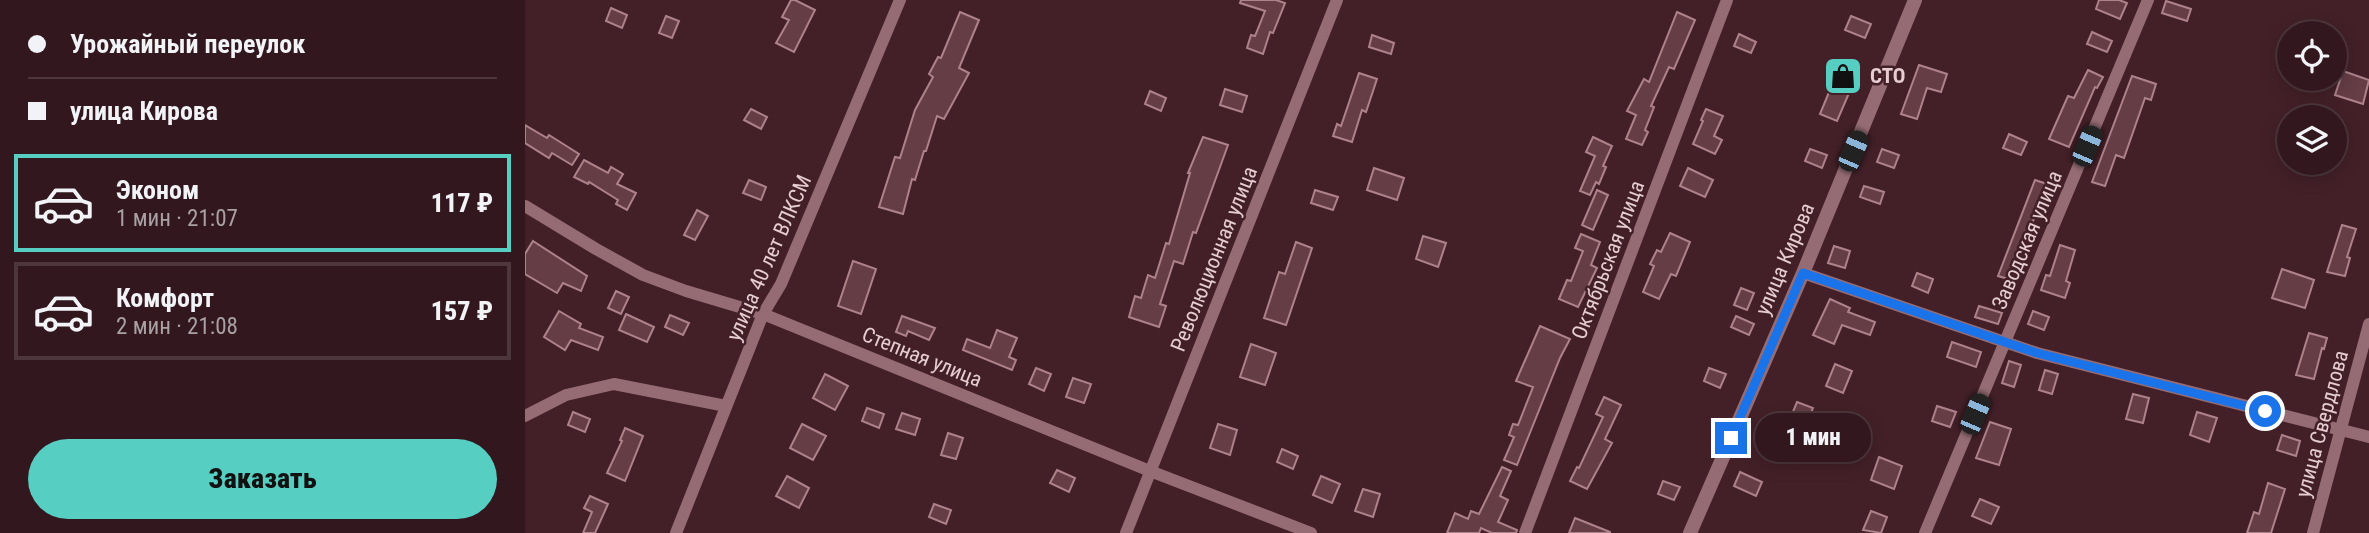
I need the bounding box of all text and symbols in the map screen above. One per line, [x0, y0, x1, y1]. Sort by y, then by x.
map controls [2277, 21, 2347, 175]
button: locate [2277, 21, 2347, 91]
text: Урожайный переулок [70, 29, 305, 59]
shop icon: СТО [1822, 55, 1864, 97]
place label: СТО [1870, 64, 1905, 88]
text: улица Кирова [70, 96, 218, 126]
button: layers [2277, 105, 2347, 175]
car [2070, 123, 2105, 169]
car [1836, 128, 1871, 174]
street label: Революционная улица [1166, 163, 1262, 355]
street label: Заводская улица [1987, 167, 2067, 313]
street label: улица 40 лет ВЛКСМ [722, 171, 816, 345]
icon: car [32, 172, 95, 235]
text: Эконом [116, 175, 199, 205]
street label: Октябрьская улица [1567, 177, 1649, 343]
text: 117 ₽ [431, 188, 493, 218]
street label: улица Кирова [1751, 199, 1819, 319]
text: 1 мин · 21:07 [116, 205, 238, 232]
icon: car [32, 280, 95, 343]
text: Комфорт [116, 283, 214, 313]
text: 157 ₽ [431, 296, 493, 326]
text: 2 мин · 21:08 [116, 313, 238, 340]
street label: Степная улица [859, 322, 985, 392]
street label: улица Свердлова [2291, 348, 2353, 500]
car [1958, 391, 1993, 437]
route start [2249, 395, 2281, 427]
callout: 1 мин [1755, 414, 1871, 462]
route end [1715, 422, 1747, 454]
text: 1 мин [1785, 424, 1841, 451]
button: Заказать [28, 439, 497, 519]

